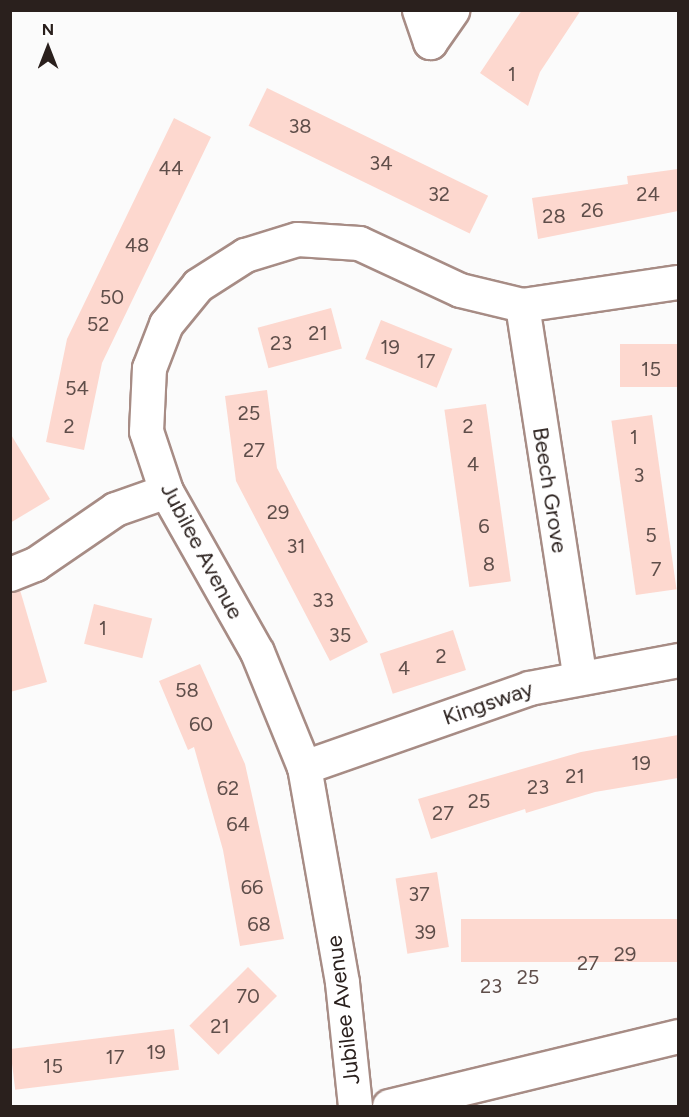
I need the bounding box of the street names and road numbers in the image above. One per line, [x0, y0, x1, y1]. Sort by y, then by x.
street label: Beech Grove [527, 425, 573, 555]
street label: Jubilee Avenue [155, 478, 249, 624]
street label: Kingsway [439, 675, 537, 731]
street label: Jubilee Avenue [321, 934, 365, 1086]

